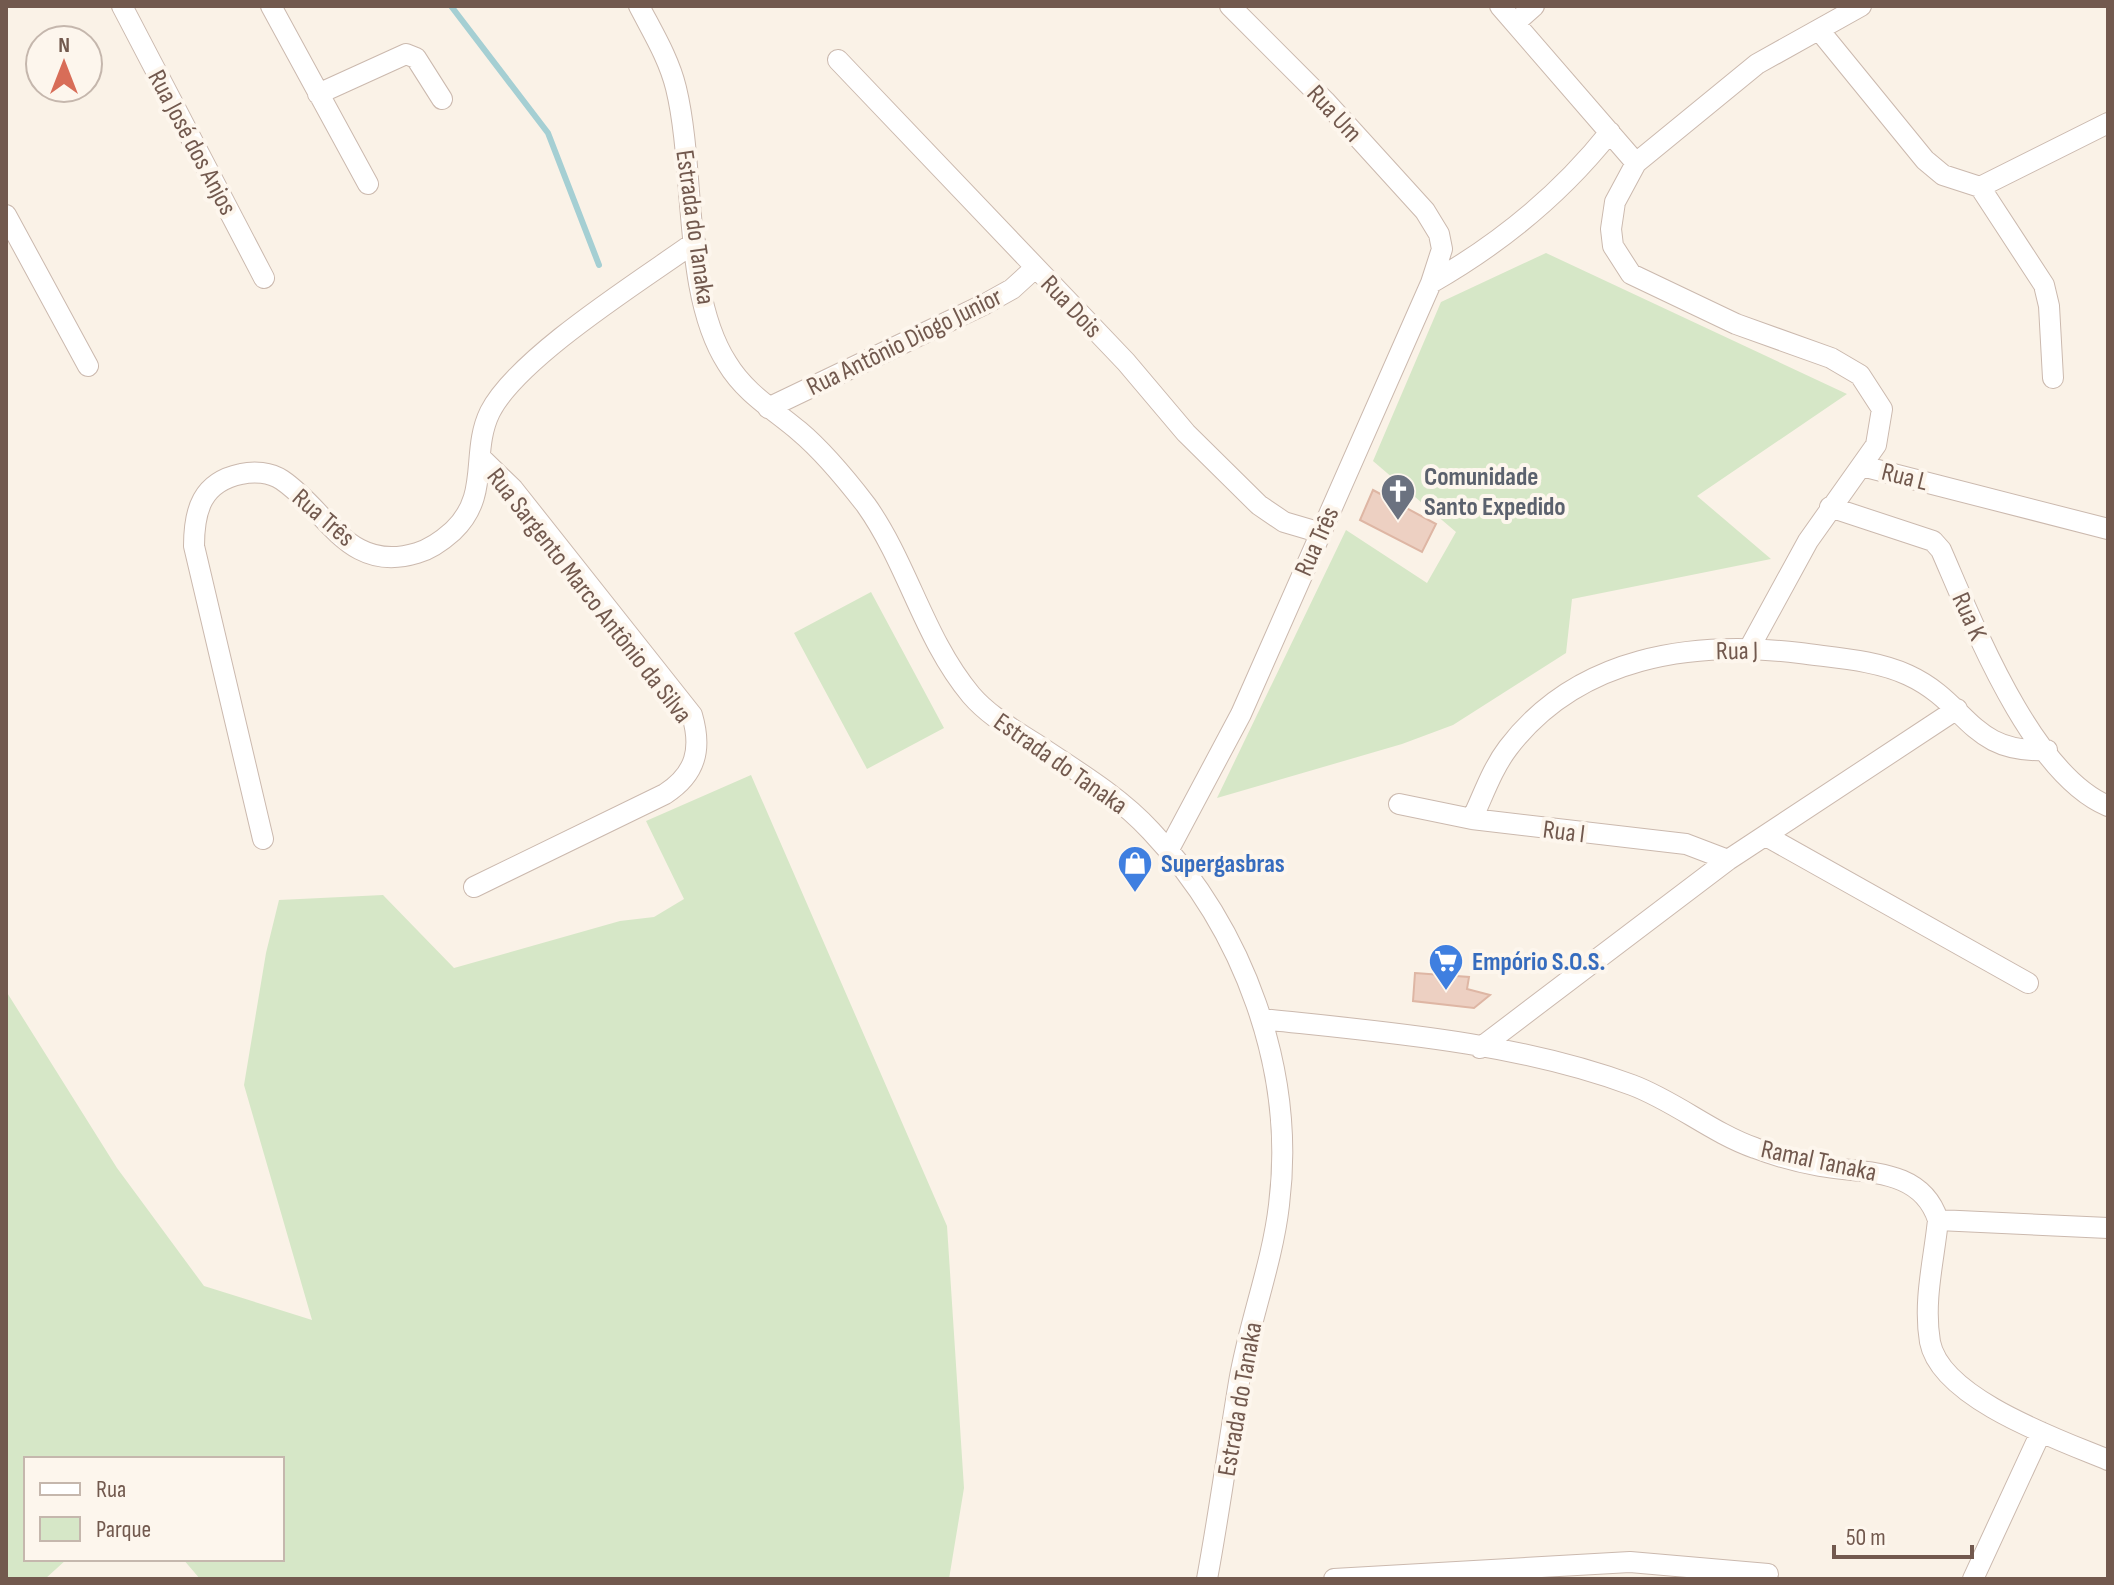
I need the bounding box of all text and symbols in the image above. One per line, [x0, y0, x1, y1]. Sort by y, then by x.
north arrow [24, 24, 104, 104]
text: N [58, 32, 70, 59]
street label: Rua José dos Anjos [141, 65, 243, 220]
street label: Rua Um [1300, 79, 1368, 149]
street label: Estrada do Tanaka [668, 148, 721, 306]
street label: Rua Dois [1034, 269, 1108, 345]
street label: Rua Antônio Diogo Junior [802, 281, 1008, 403]
street label: Rua L [1878, 457, 1931, 498]
street label: Rua Sargento Marco Antônio da Silva [480, 462, 698, 730]
place label: Comunidade Santo Expedido [1424, 462, 1566, 523]
church icon: Comunidade Santo Expedido [1379, 472, 1417, 522]
street label: Rua Três [285, 483, 361, 554]
street label: Rua Três [1288, 502, 1346, 581]
street label: Rua K [1945, 588, 1993, 645]
street label: Rua J [1716, 636, 1758, 667]
street label: Estrada do Tanaka [987, 707, 1133, 822]
street label: Rua I [1541, 815, 1587, 850]
shop icon: Supergasbras [1116, 844, 1154, 894]
place label: Supergasbras [1161, 849, 1285, 880]
supermarket icon: Empório S.O.S. [1427, 942, 1465, 992]
place label: Empório S.O.S. [1472, 947, 1605, 978]
street label: Ramal Tanaka [1758, 1134, 1879, 1189]
street label: Estrada do Tanaka [1212, 1320, 1269, 1479]
legend [24, 1457, 284, 1561]
text: Rua [96, 1475, 126, 1504]
scale bar [1834, 1509, 1972, 1559]
text: Parque [96, 1515, 151, 1544]
text: 50 m [1846, 1523, 1886, 1552]

